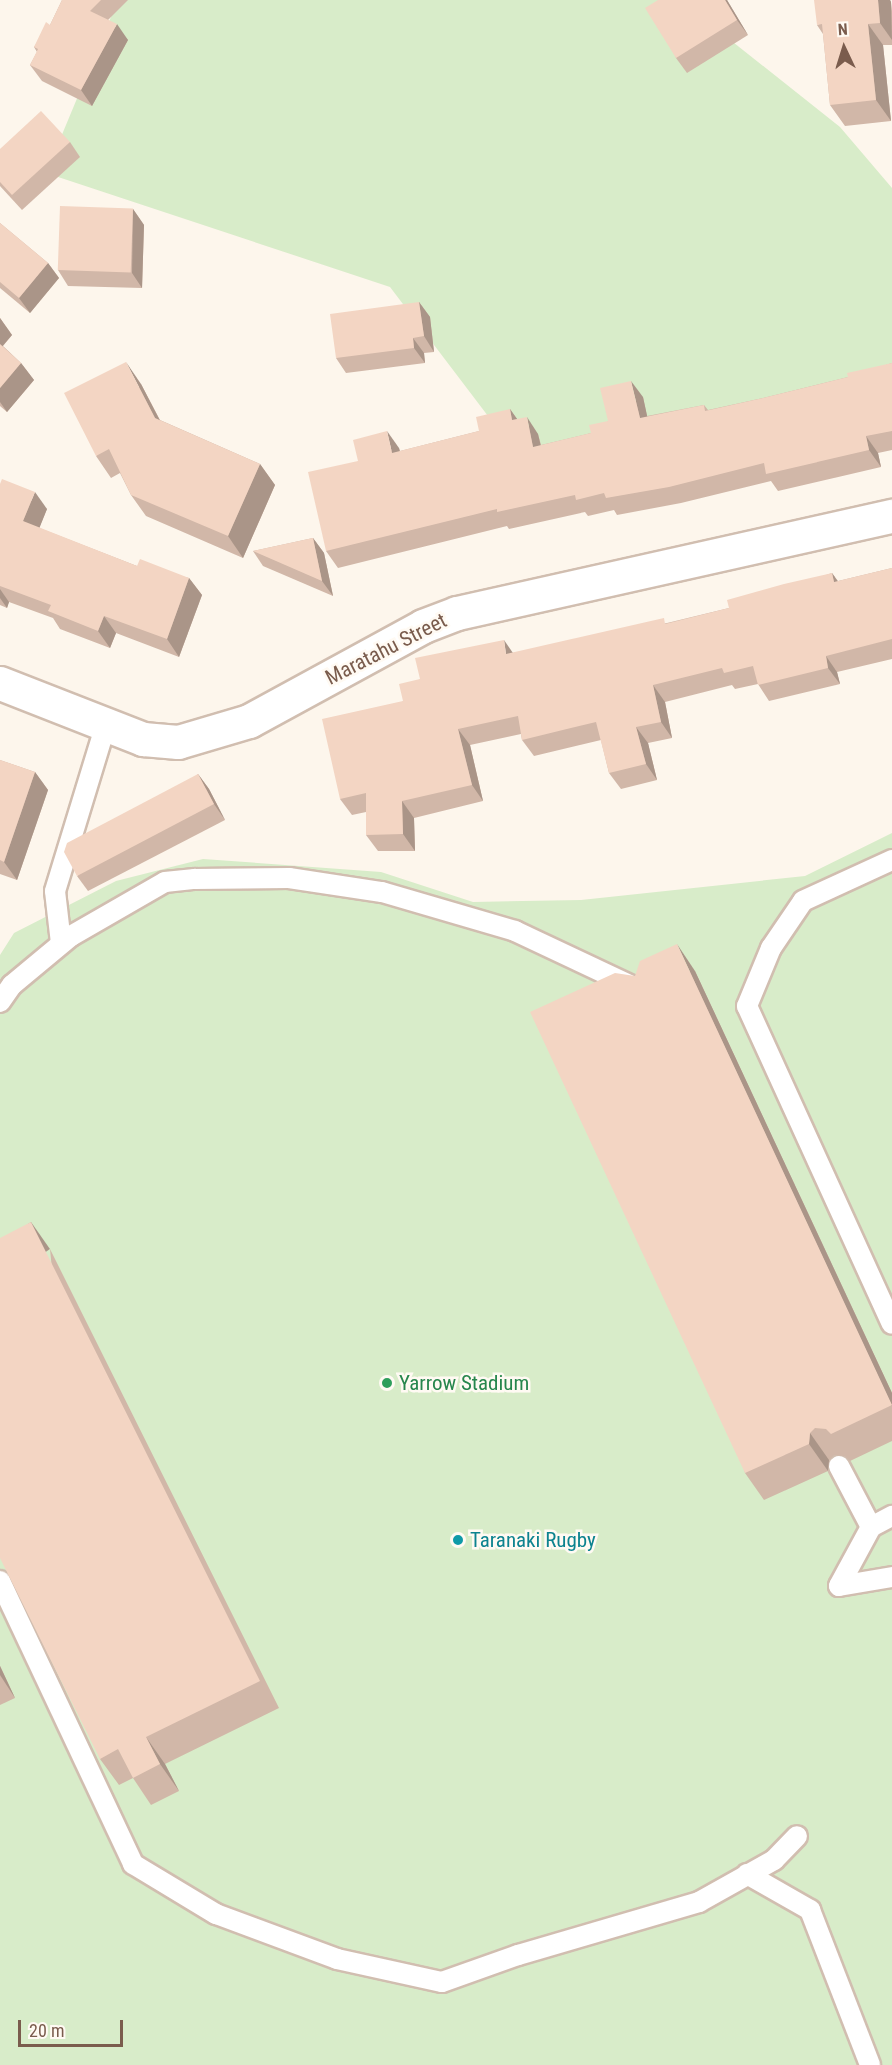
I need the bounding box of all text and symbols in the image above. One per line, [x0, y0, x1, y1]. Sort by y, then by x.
north arrow [814, 18, 874, 78]
text: N [837, 20, 848, 39]
street label: Maratahu Street [321, 608, 451, 690]
place label: Yarrow Stadium [399, 1370, 529, 1396]
marker: Yarrow Stadium [380, 1376, 394, 1390]
place label: Taranaki Rugby [470, 1527, 596, 1553]
marker: Taranaki Rugby [451, 1533, 465, 1547]
scale bar [21, 2008, 126, 2046]
text: 20 m [29, 2020, 64, 2041]

